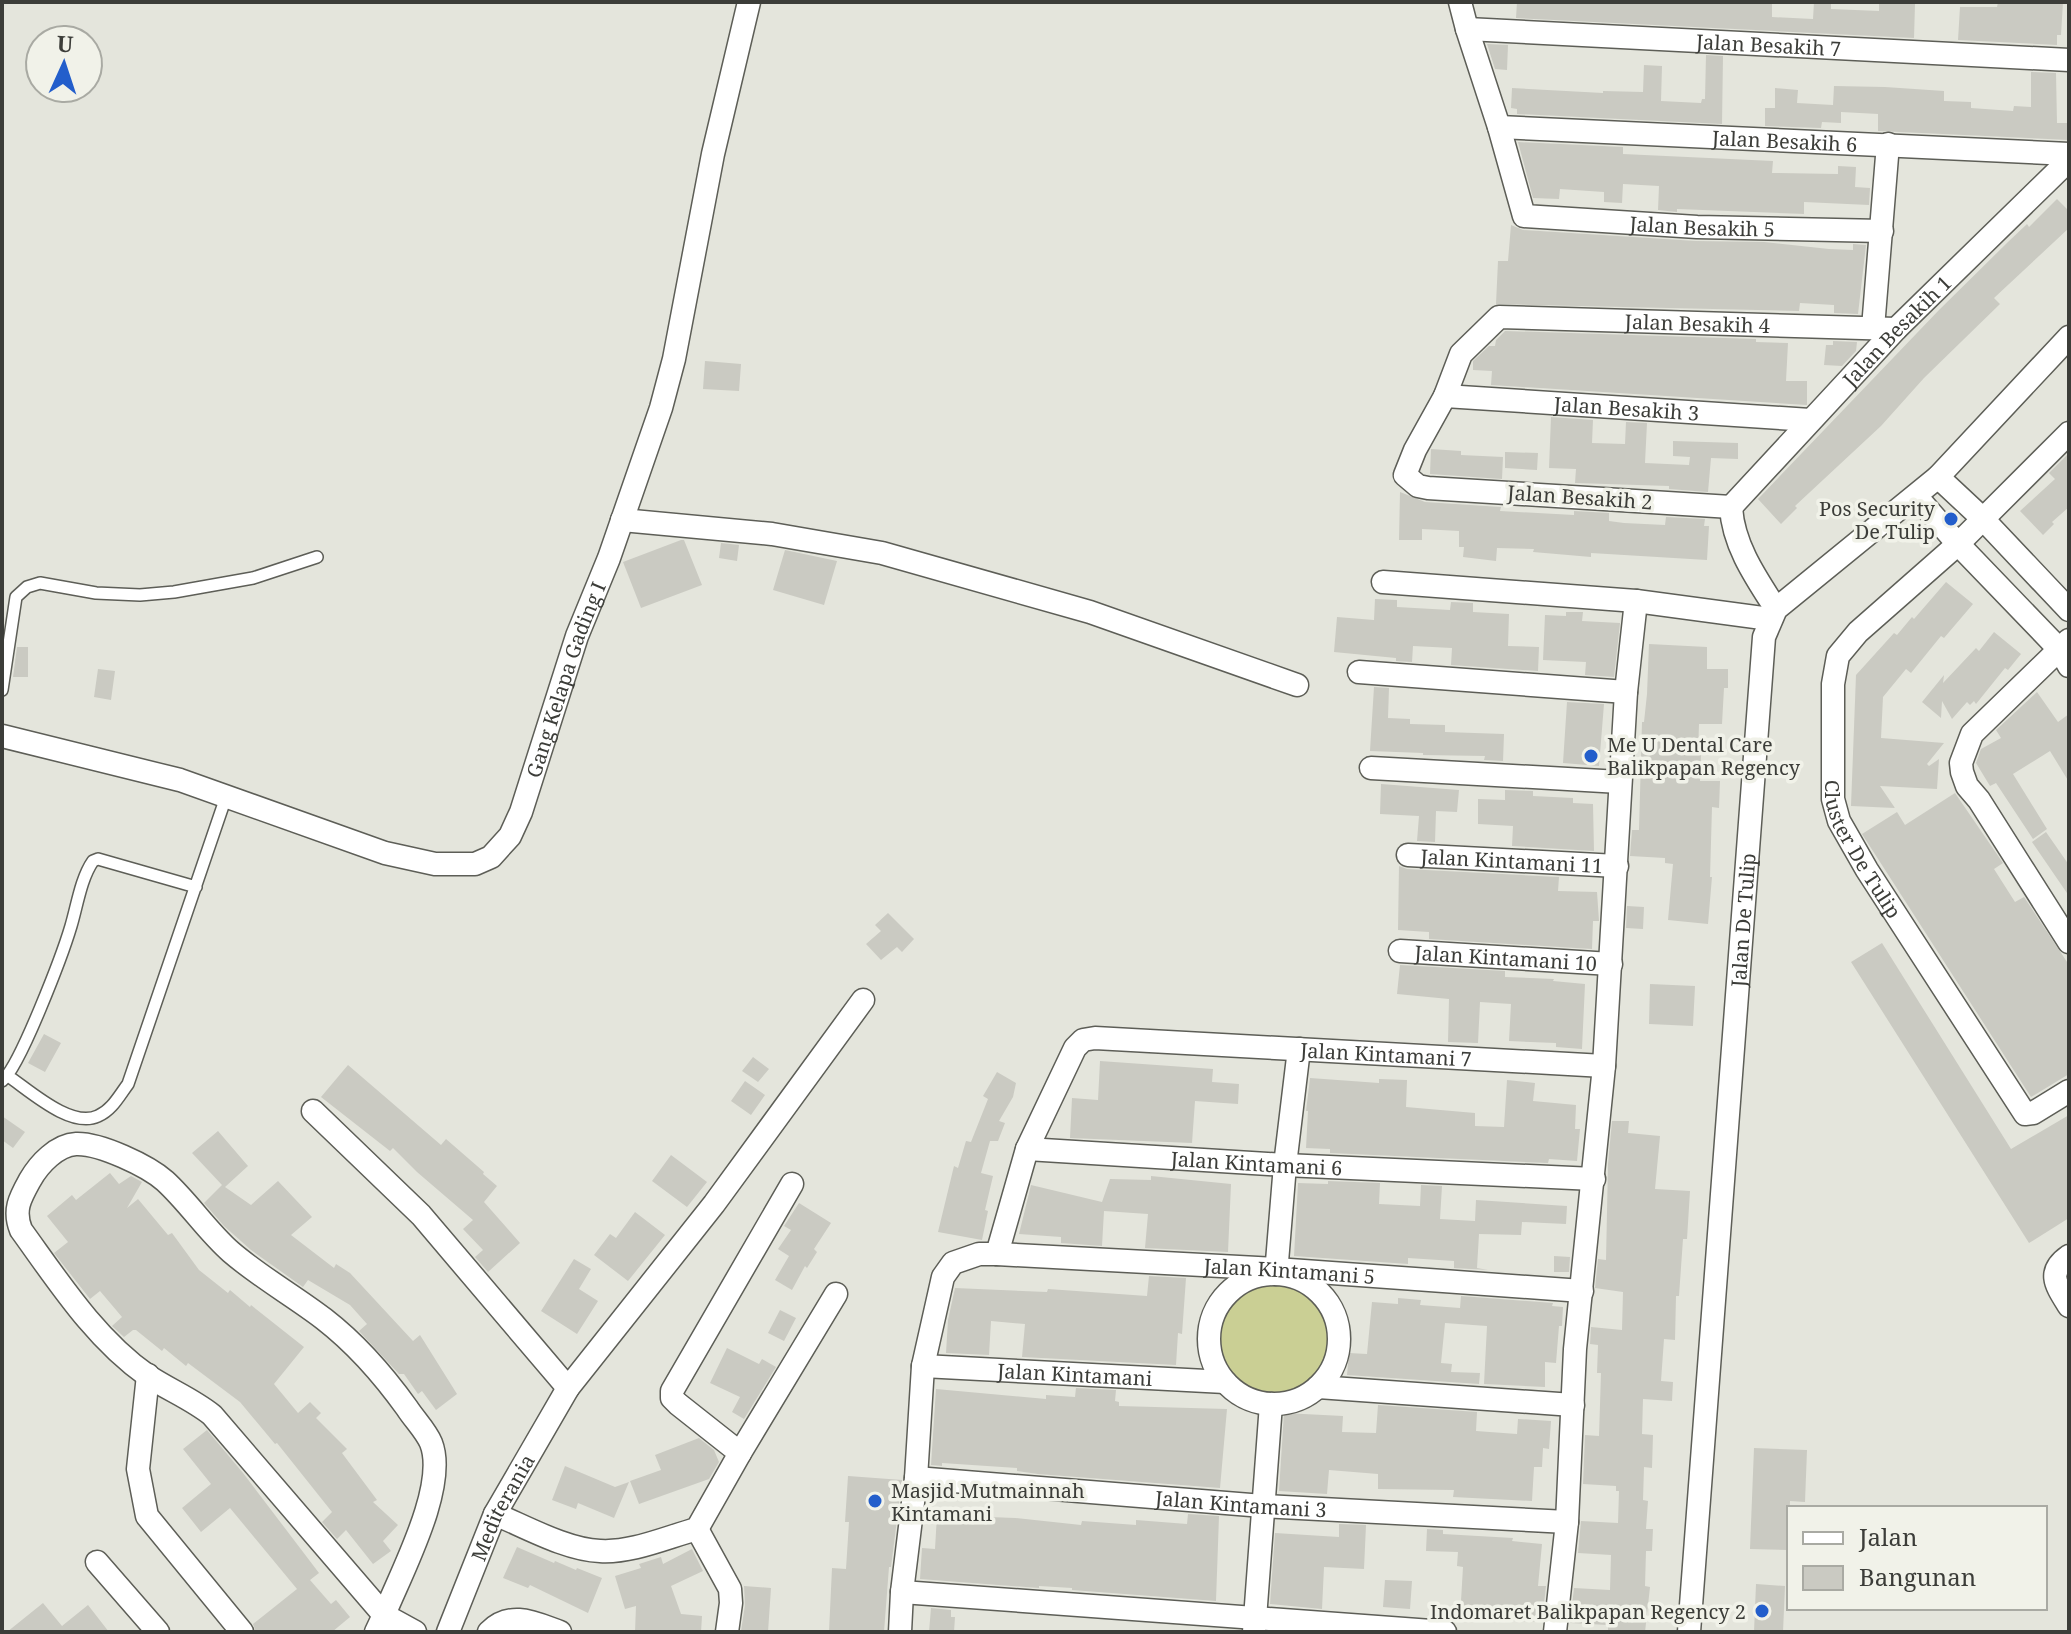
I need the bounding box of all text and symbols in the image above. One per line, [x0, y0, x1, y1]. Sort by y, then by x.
north arrow [24, 24, 104, 104]
street label: Jalan Besakih 7 [1694, 27, 1842, 62]
text: U [56, 28, 75, 58]
street label: Jalan Besakih 6 [1710, 124, 1858, 157]
street label: Jalan Besakih 5 [1628, 209, 1775, 242]
street label: Jalan Besakih 1 [1836, 269, 1957, 393]
street label: Jalan Besakih 4 [1623, 307, 1770, 339]
street label: Jalan Besakih 3 [1552, 390, 1700, 426]
street label: Jalan Besakih 2 [1506, 478, 1653, 516]
place label: Pos Security De Tulip [1819, 495, 1936, 545]
marker: Pos Security De Tulip [1942, 510, 1960, 528]
street label: Gang Kelapa Gading I [519, 578, 611, 781]
place label: Me U Dental Care Balikpapan Regency [1607, 731, 1801, 781]
marker: Me U Dental Care Balikpapan Regency [1582, 747, 1600, 765]
street label: Cluster De Tulip [1820, 780, 1908, 923]
street label: Jalan Kintamani 11 [1419, 842, 1604, 879]
street label: Jalan De Tulip [1724, 852, 1761, 989]
street label: Jalan Kintamani 10 [1413, 938, 1598, 977]
street label: Jalan Kintamani 7 [1299, 1036, 1472, 1072]
street label: Jalan Kintamani 6 [1169, 1144, 1343, 1181]
street label: Jalan Kintamani 5 [1202, 1252, 1376, 1290]
street label: Jalan Kintamani [996, 1356, 1154, 1392]
street label: Mediterania [464, 1449, 540, 1565]
place label: Masjid Mutmainnah Kintamani [891, 1477, 1085, 1527]
street label: Jalan Kintamani 3 [1153, 1484, 1327, 1523]
marker: Masjid Mutmainnah Kintamani [866, 1492, 884, 1510]
legend [1787, 1506, 2047, 1610]
text: Jalan [1858, 1520, 1918, 1553]
text: Bangunan [1859, 1560, 1976, 1593]
place label: Indomaret Balikpapan Regency 2 [1430, 1598, 1746, 1625]
marker: Indomaret Balikpapan Regency 2 [1753, 1602, 1771, 1620]

